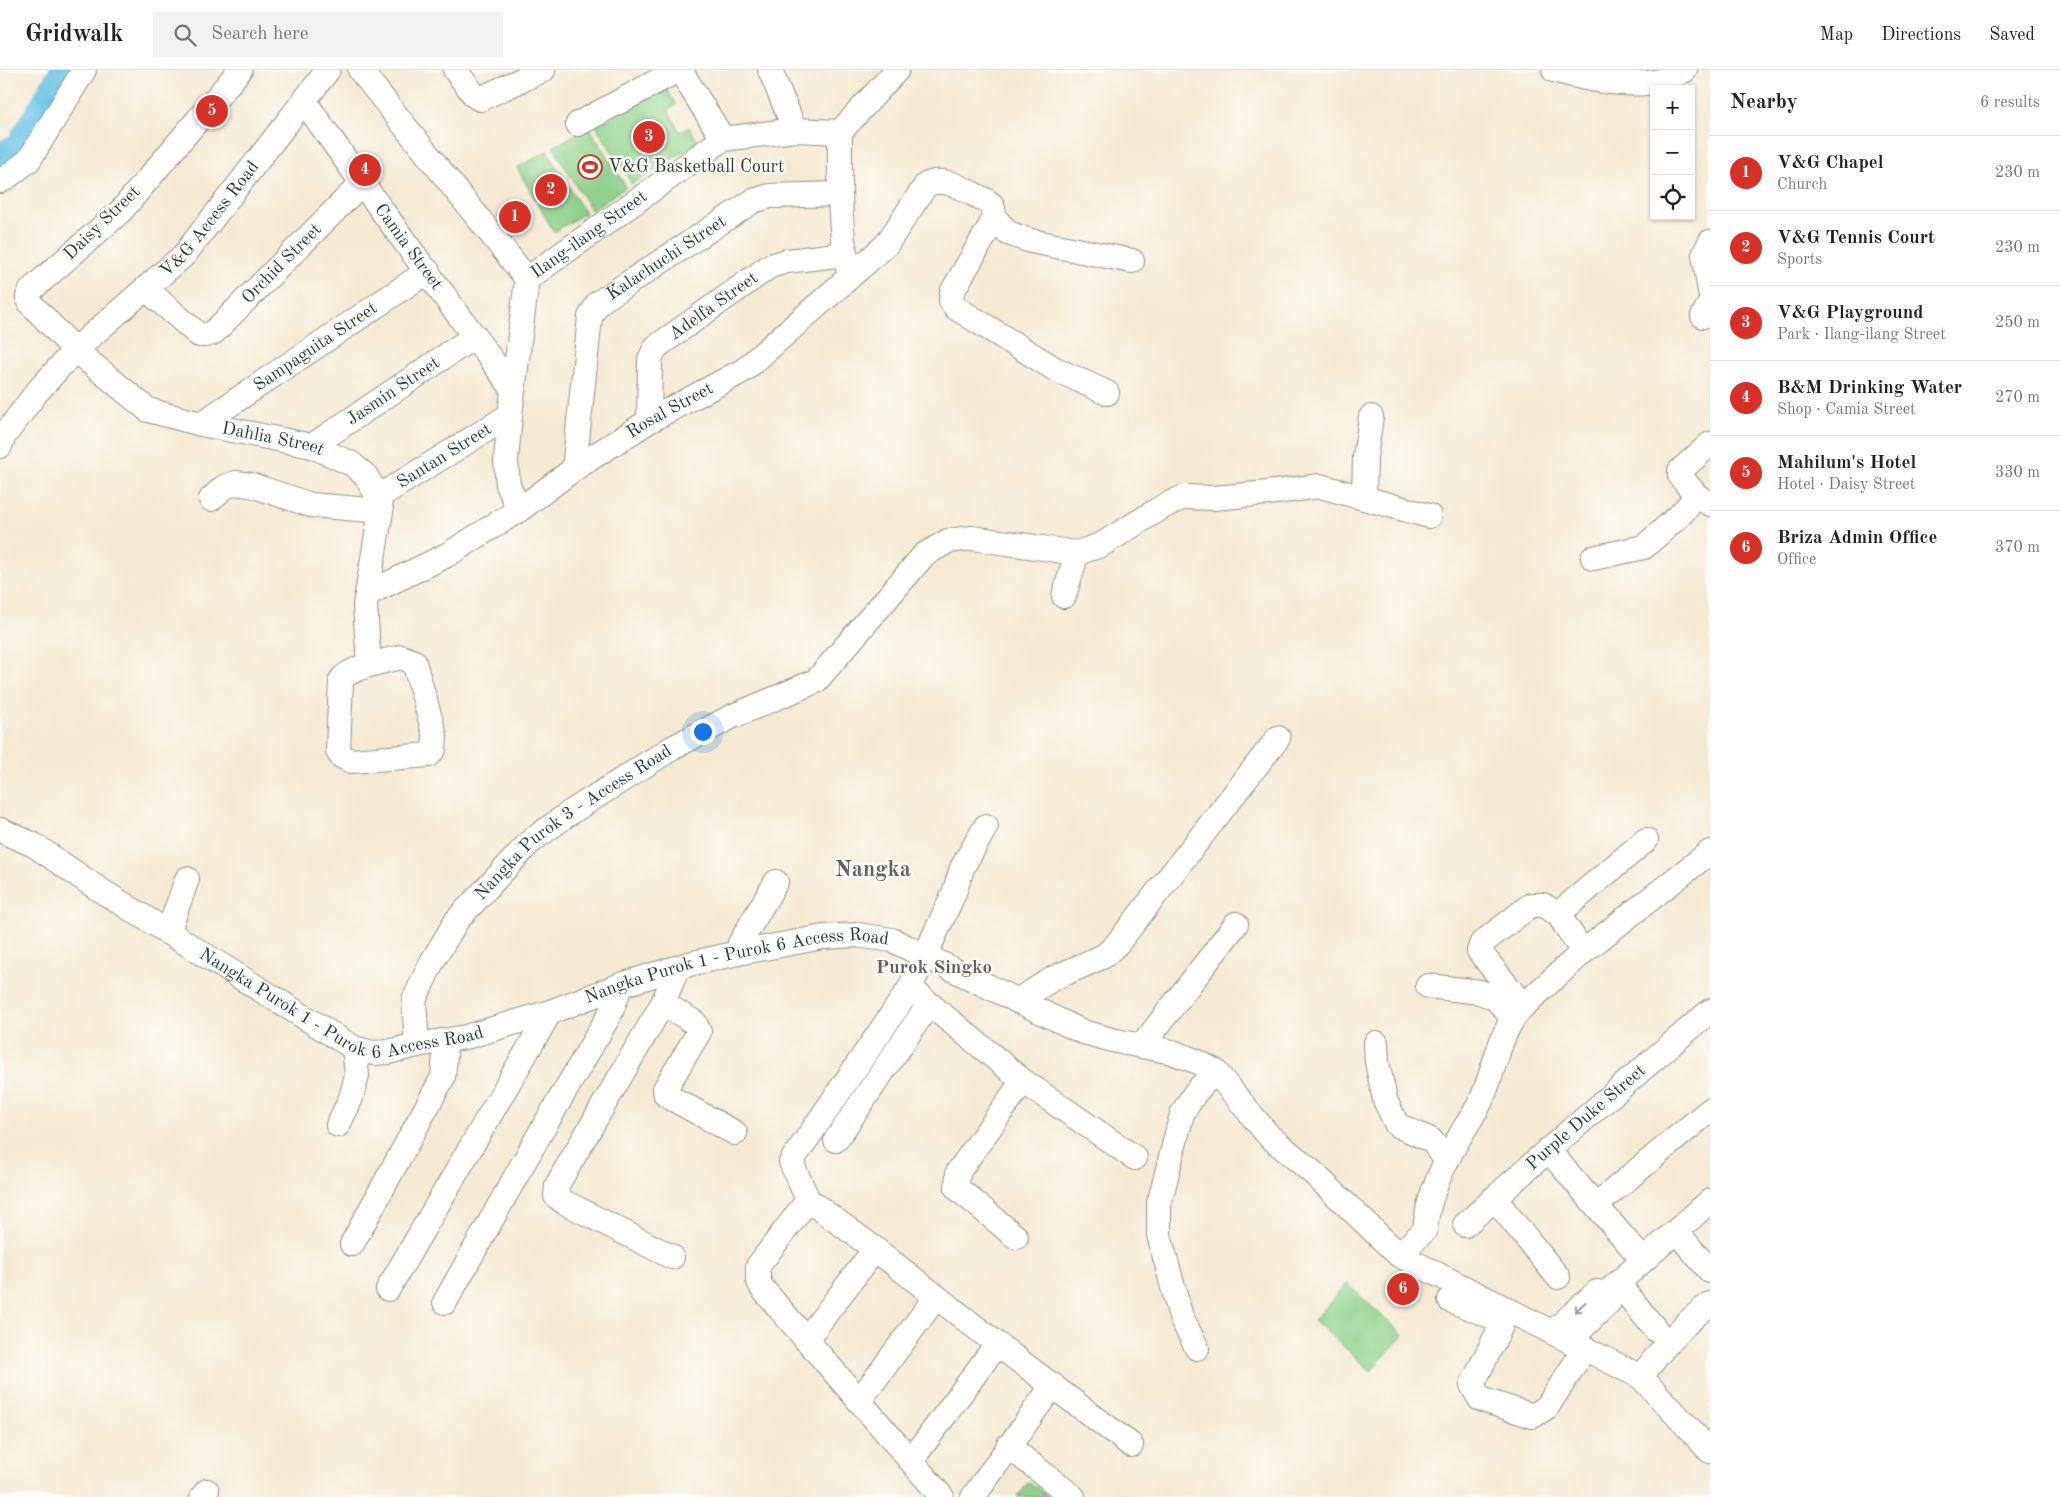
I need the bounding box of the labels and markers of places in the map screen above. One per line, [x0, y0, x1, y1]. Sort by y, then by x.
pin: 5 [196, 92, 228, 130]
pin: 3 [633, 118, 665, 156]
pin: 4 [349, 151, 381, 189]
sports icon: V&G Basketball Court [577, 154, 603, 180]
place label: V&G Basketball Court [608, 158, 784, 176]
pin: 2 [535, 171, 567, 209]
pin: 1 [499, 198, 531, 236]
pin: 6 [1387, 1270, 1419, 1308]

